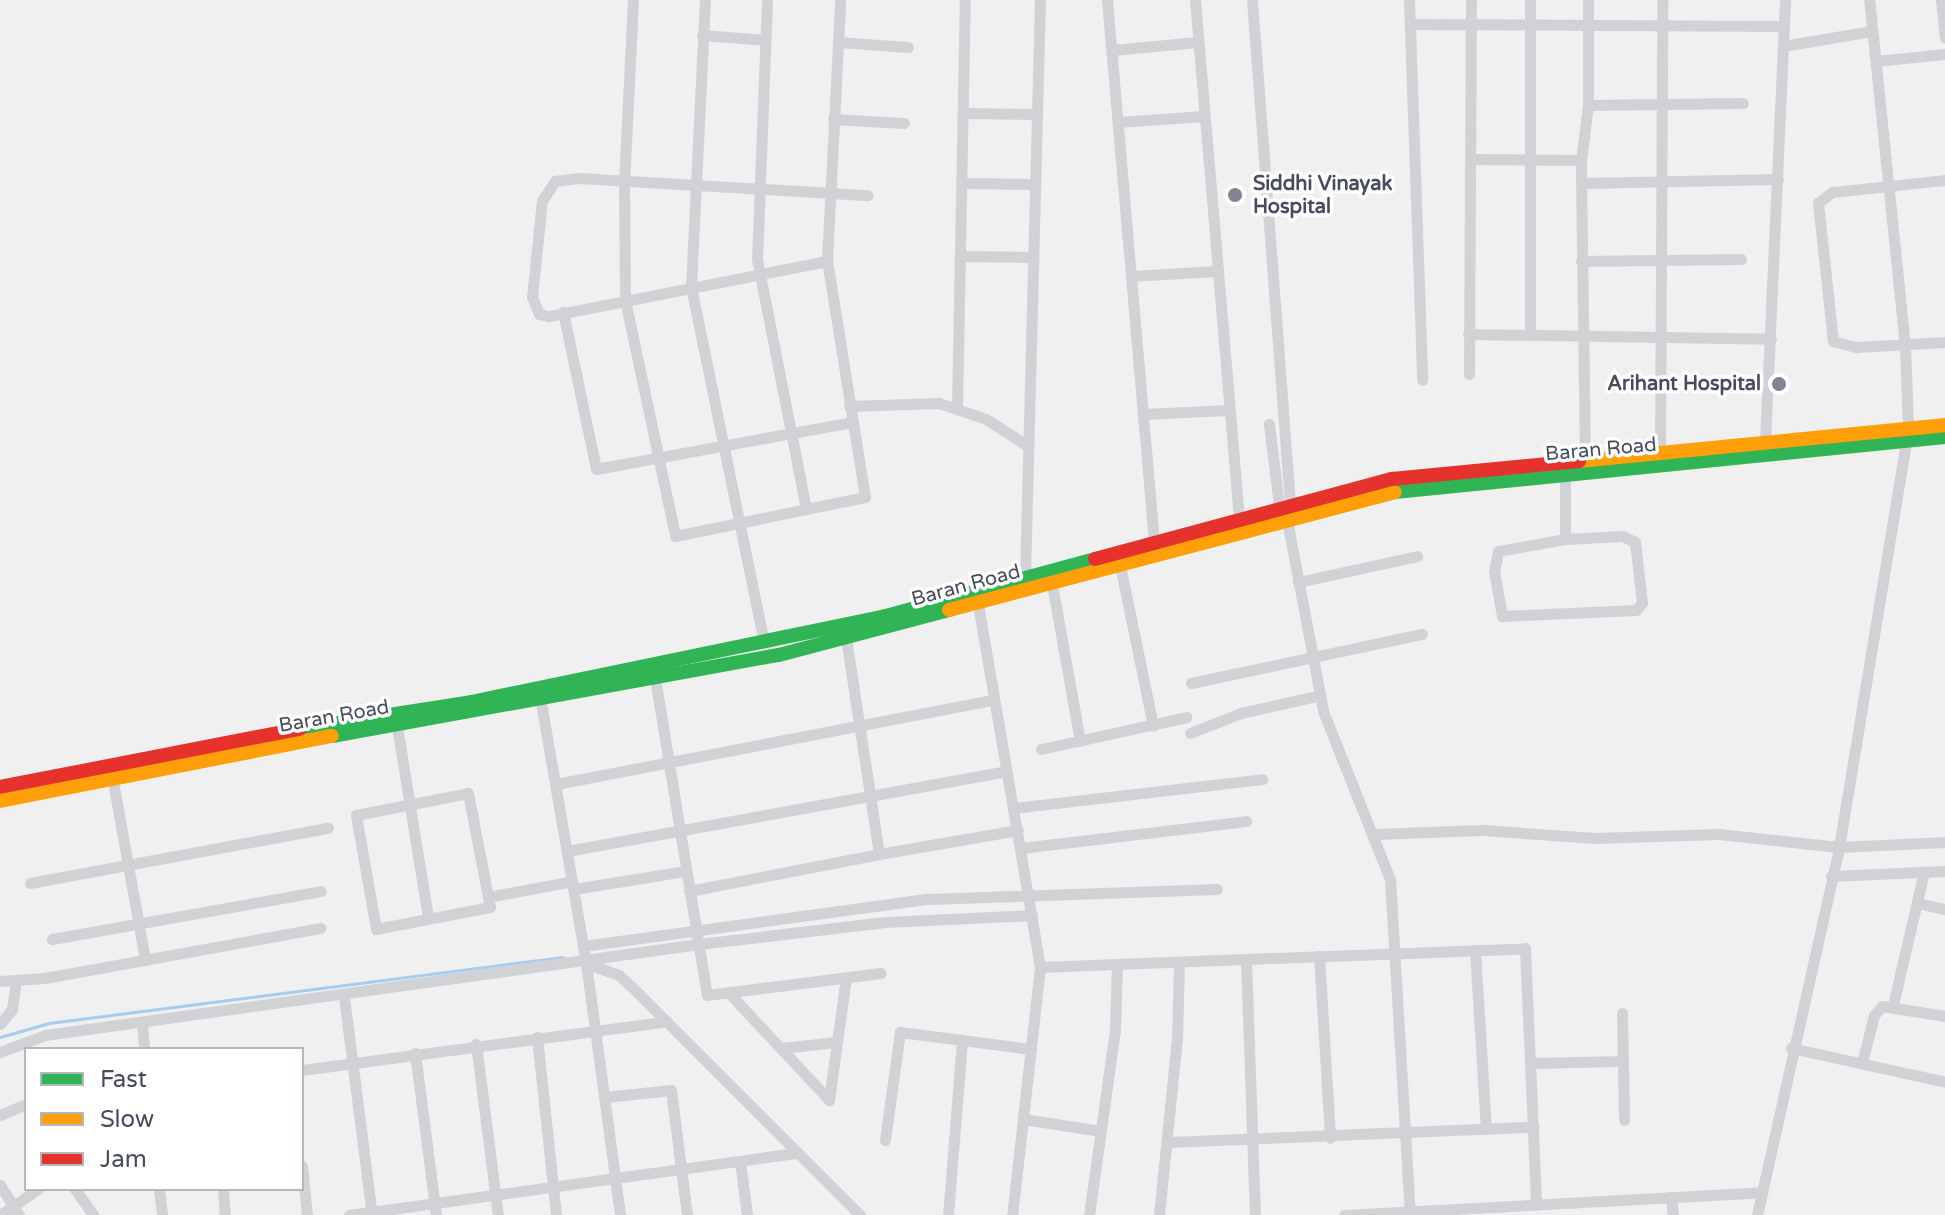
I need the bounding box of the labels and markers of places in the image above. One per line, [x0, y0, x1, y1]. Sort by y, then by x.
place label: Siddhi Vinayak Hospital [1253, 172, 1392, 219]
marker: Siddhi Vinayak Hospital [1224, 184, 1246, 206]
place label: Arihant Hospital [1607, 372, 1761, 396]
marker: Arihant Hospital [1768, 373, 1790, 395]

